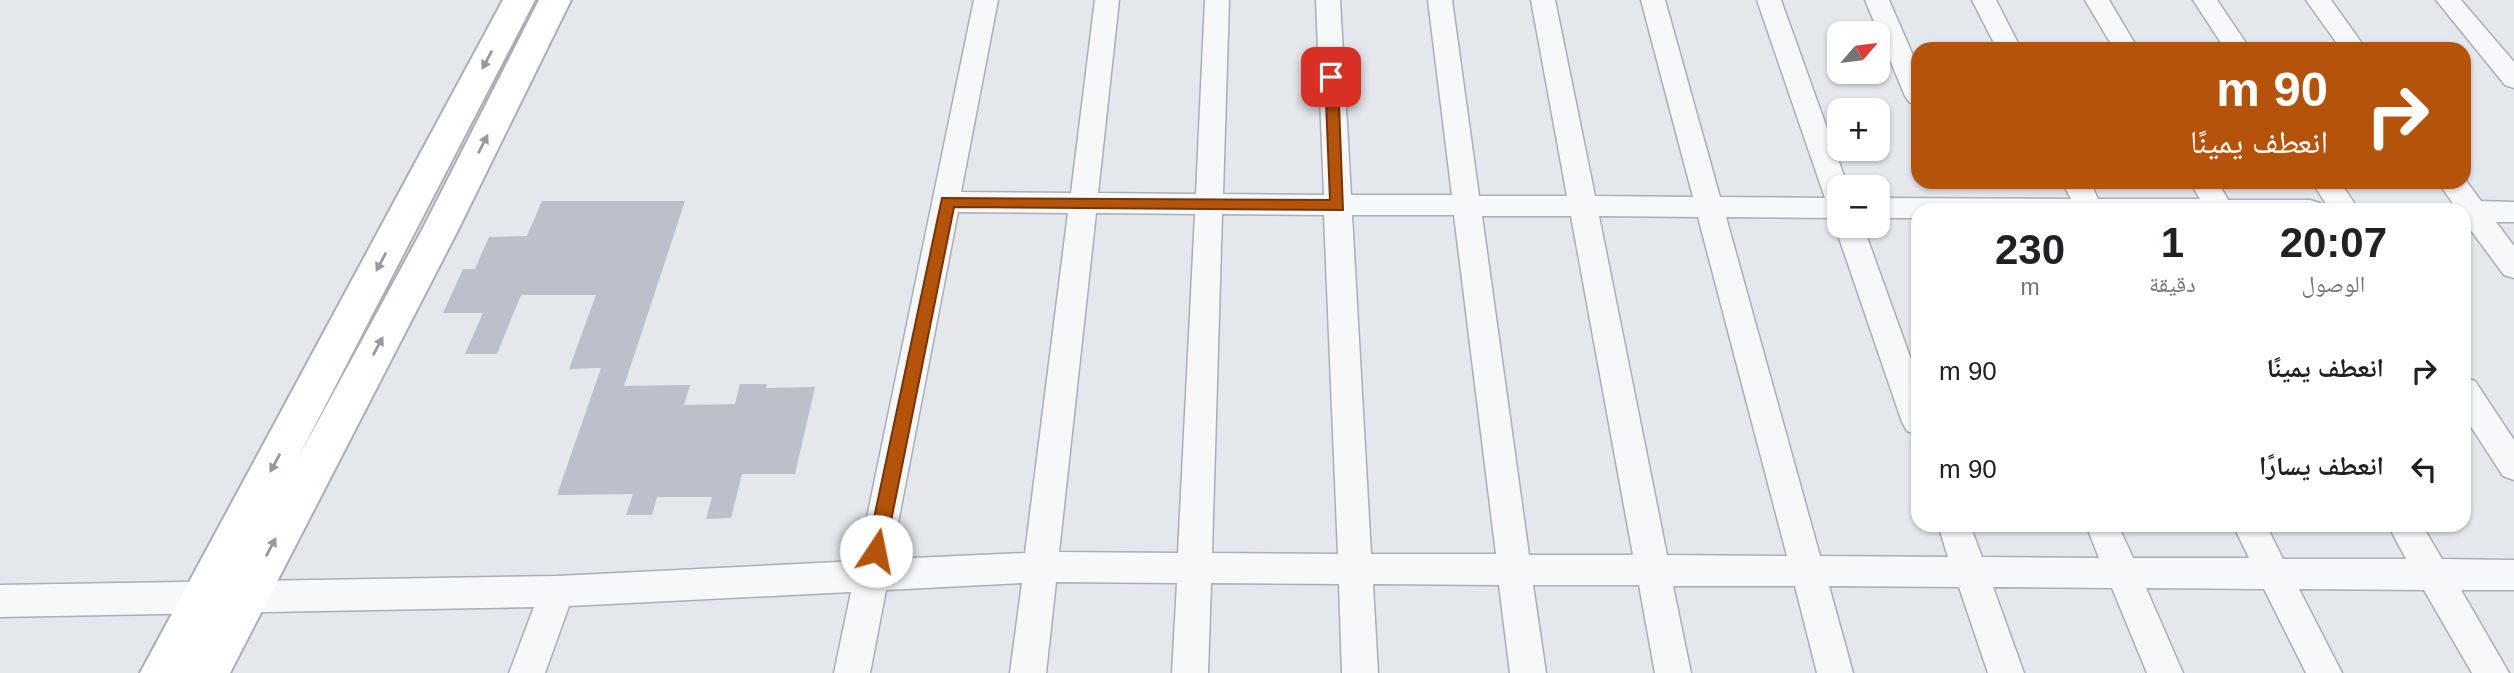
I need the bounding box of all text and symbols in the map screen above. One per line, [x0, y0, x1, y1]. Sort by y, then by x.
north arrow [1827, 21, 1890, 84]
map controls [1827, 21, 1890, 238]
pin [1301, 47, 1361, 107]
one-way arrow [481, 51, 493, 70]
icon: arrive [1312, 58, 1350, 96]
text: 90 m [2216, 62, 2328, 116]
icon: right [2352, 70, 2443, 161]
button: + [1827, 98, 1890, 161]
text: انعطف يمينًا [2190, 124, 2328, 160]
one-way arrow [477, 134, 488, 154]
button: − [1827, 175, 1890, 238]
text: 1 [2161, 219, 2184, 266]
text: 20:07 [2280, 219, 2387, 266]
text: 230 [1995, 226, 2065, 273]
one-way arrow [375, 252, 387, 271]
text: دقيقة [2149, 271, 2196, 297]
text: الوصول [2302, 271, 2365, 297]
text: m [2020, 274, 2040, 300]
one-way arrow [372, 336, 384, 356]
icon: right [2405, 352, 2443, 390]
text: انعطف يمينًا [2267, 353, 2384, 383]
text: 90 m [1939, 356, 1997, 386]
icon: left [2405, 450, 2443, 488]
text: انعطف يسارًا [2259, 451, 2384, 481]
one-way arrow [269, 453, 281, 473]
text: 90 m [1939, 454, 1997, 484]
position arrow [839, 514, 913, 588]
one-way arrow [265, 537, 277, 557]

